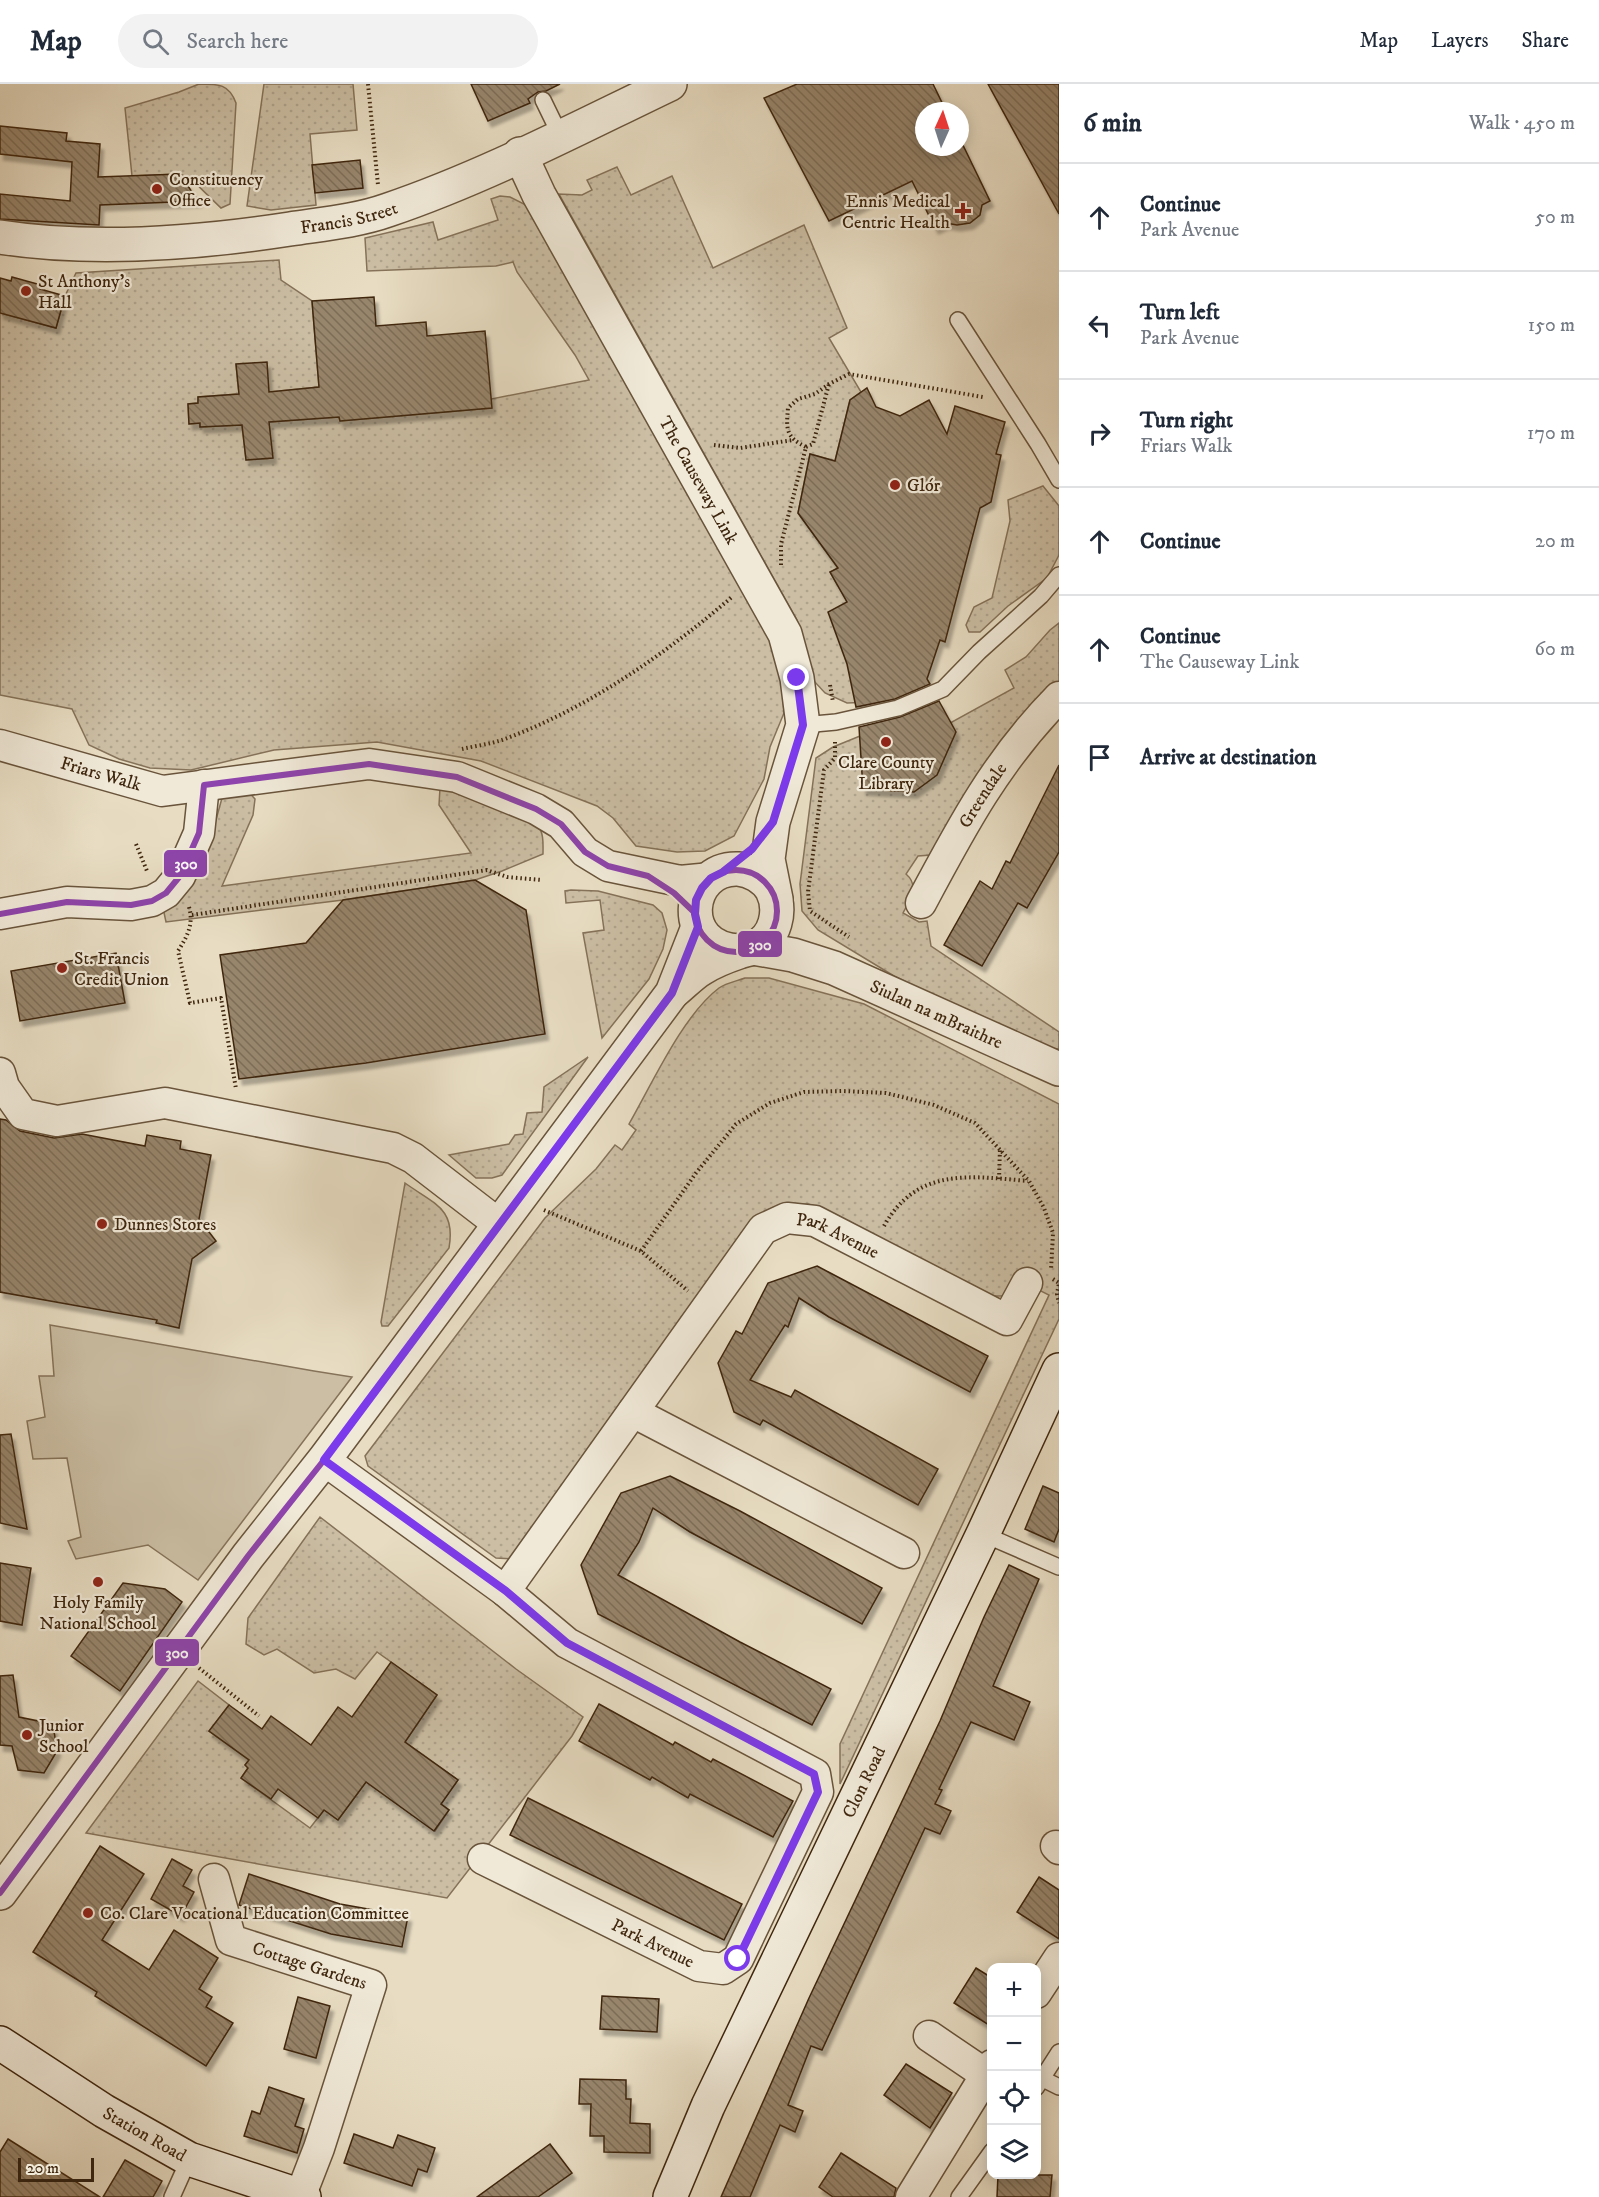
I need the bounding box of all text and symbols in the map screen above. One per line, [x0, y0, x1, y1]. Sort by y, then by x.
search box [118, 14, 538, 68]
text: Map [30, 24, 82, 59]
icon: search [139, 25, 172, 58]
text: Search here [187, 28, 288, 55]
text: Map [1359, 28, 1398, 54]
text: Layers [1431, 28, 1489, 54]
text: Share [1522, 28, 1569, 54]
north arrow [915, 102, 969, 156]
text: 6 min [1083, 107, 1142, 140]
text: Walk · 450 m [1469, 111, 1575, 136]
place label: Constituency Office [169, 169, 263, 212]
marker: Constituency Office [150, 182, 164, 196]
place label: Ennis Medical Centric Health [842, 191, 951, 234]
text: Continue [1140, 191, 1221, 218]
street label: Francis Street [299, 197, 401, 239]
icon: ahead [1083, 201, 1116, 234]
marker: Ennis Medical Centric Health [954, 202, 972, 220]
text: 50 m [1535, 205, 1575, 230]
text: Park Avenue [1140, 218, 1239, 243]
place label: St Anthony's Hall [38, 271, 130, 314]
marker: St Anthony's Hall [19, 284, 33, 298]
text: Turn left [1140, 299, 1220, 326]
icon: left [1083, 309, 1116, 342]
text: 150 m [1528, 313, 1575, 338]
text: Park Avenue [1140, 326, 1239, 351]
text: Turn right [1140, 407, 1233, 434]
street label: The Causeway Link [653, 413, 743, 549]
icon: right [1083, 417, 1116, 450]
text: 170 m [1527, 421, 1575, 446]
text: Friars Walk [1140, 434, 1232, 459]
place label: Glór [907, 475, 941, 497]
marker: Glór [888, 478, 902, 492]
icon: ahead [1083, 525, 1116, 558]
text: Continue [1140, 528, 1221, 555]
text: 20 m [1535, 529, 1575, 554]
text: Continue [1140, 623, 1221, 650]
icon: ahead [1083, 633, 1116, 666]
text: 60 m [1535, 637, 1575, 662]
text: The Causeway Link [1140, 650, 1299, 675]
route end [783, 664, 809, 690]
marker: Clare County Library [879, 735, 893, 749]
icon: arrive [1083, 741, 1116, 774]
text: Arrive at destination [1140, 744, 1317, 771]
place label: Clare County Library [838, 752, 934, 795]
street label: Friars Walk [58, 753, 144, 797]
street label: Greendale [954, 759, 1012, 832]
line badge: 300 [163, 849, 208, 878]
text: 300 [174, 854, 198, 874]
line badge: 300 [737, 930, 783, 958]
text: 300 [748, 935, 772, 955]
place label: St. Francis Credit Union [74, 948, 170, 991]
marker: St. Francis Credit Union [55, 961, 69, 975]
street label: Siulan na mBraithre [866, 976, 1006, 1054]
street label: Park Avenue [795, 1209, 882, 1264]
place label: Dunnes Stores [114, 1214, 216, 1236]
marker: Dunnes Stores [95, 1217, 109, 1231]
marker: Holy Family National School [91, 1575, 105, 1589]
place label: Holy Family National School [40, 1592, 157, 1635]
line badge: 300 [154, 1638, 200, 1667]
text: 300 [165, 1643, 189, 1663]
place label: Junior School [37, 1715, 89, 1758]
marker: Junior School [20, 1728, 34, 1742]
street label: Clon Road [838, 1743, 891, 1822]
place label: Co. Clare Vocational Education Committee [100, 1903, 409, 1925]
marker: Co. Clare Vocational Education Committee [81, 1906, 95, 1920]
street label: Park Avenue [608, 1914, 698, 1973]
street label: Cottage Gardens [250, 1938, 369, 1995]
route start [724, 1945, 750, 1971]
map controls [987, 1963, 1041, 2179]
button: + [987, 1963, 1041, 2017]
button: − [987, 2017, 1041, 2071]
button: locate [987, 2071, 1041, 2125]
street label: Station Road [98, 2103, 190, 2167]
button: layers [987, 2125, 1041, 2179]
scale bar [18, 2155, 94, 2182]
text: 20 m [27, 2158, 59, 2178]

